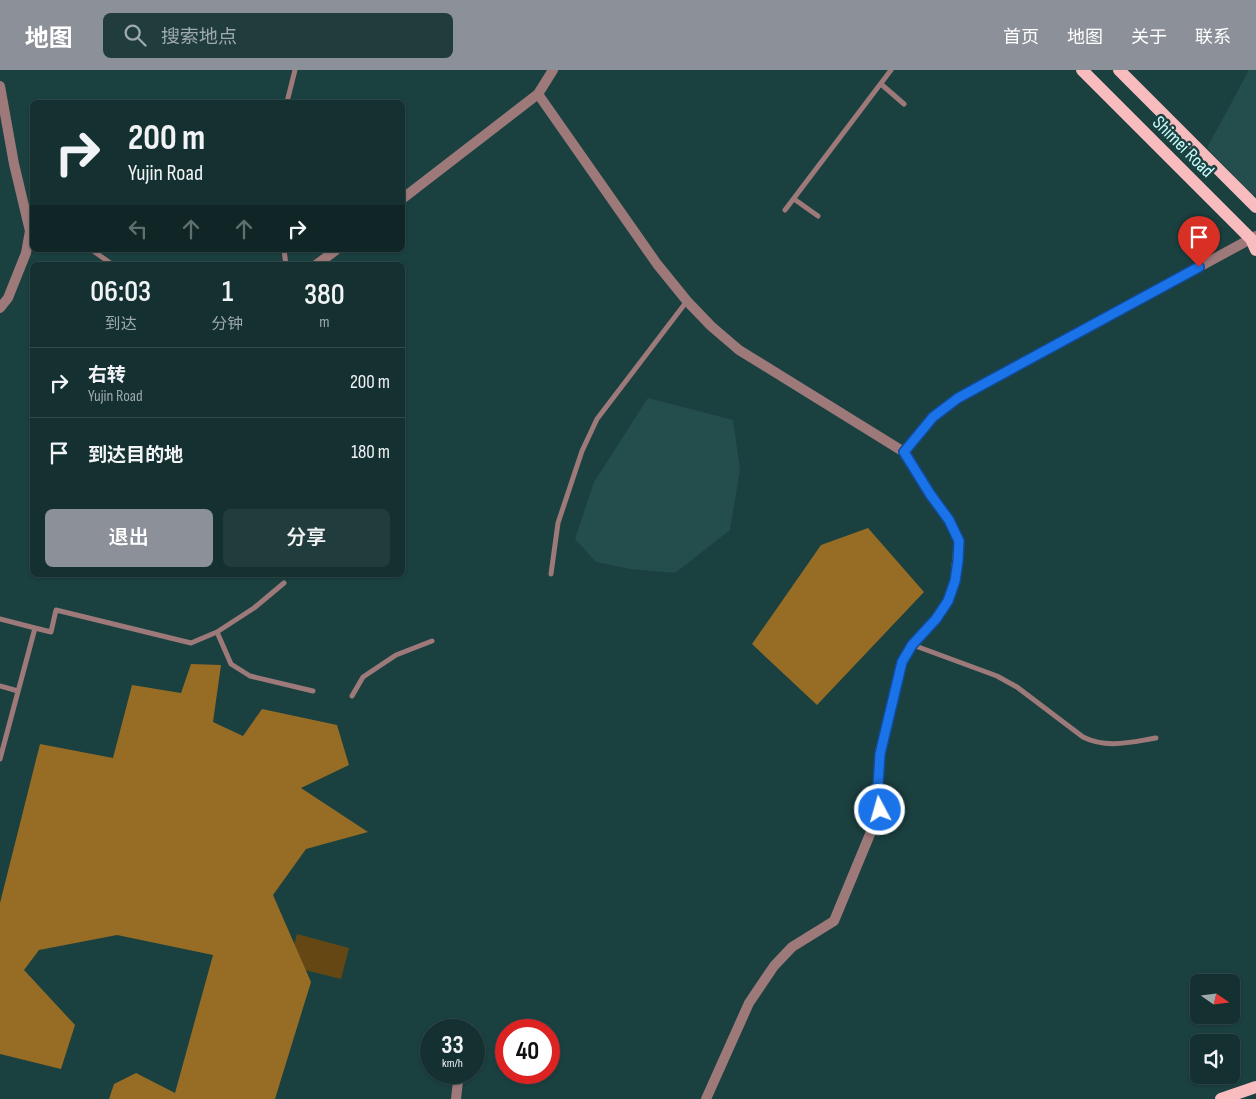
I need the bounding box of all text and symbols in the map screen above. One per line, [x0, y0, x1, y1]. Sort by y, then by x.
search box [103, 13, 453, 58]
icon: search [121, 21, 149, 49]
text: 地图 [25, 24, 73, 53]
text: 搜索地点 [161, 26, 237, 49]
text: 首页 [1003, 27, 1039, 48]
text: 地图 [1067, 27, 1103, 48]
text: 关于 [1131, 27, 1167, 48]
text: 联系 [1195, 27, 1231, 48]
street label: Shimei Road [1147, 111, 1219, 183]
text: 200 m [128, 117, 205, 160]
icon: right [45, 120, 110, 185]
text: Yujin Road [128, 160, 203, 187]
icon: left [124, 215, 152, 243]
icon: ahead [177, 215, 205, 243]
icon: ahead [230, 215, 258, 243]
icon: right [283, 215, 311, 243]
pin [1178, 216, 1220, 267]
icon: arrive [1185, 223, 1213, 251]
text: 06:03 [90, 274, 151, 310]
text: 1 [222, 274, 233, 310]
text: 380 [304, 277, 345, 313]
text: m [319, 313, 329, 332]
text: 到达 [105, 315, 137, 334]
text: 分钟 [212, 315, 244, 334]
text: 右转 [88, 364, 126, 387]
icon: right [45, 369, 73, 397]
text: 200 m [350, 371, 390, 394]
text: Yujin Road [88, 387, 143, 406]
icon: arrive [45, 439, 73, 467]
text: 180 m [351, 441, 390, 464]
text: 到达目的地 [88, 444, 183, 467]
button: 退出 [45, 509, 213, 567]
button: 分享 [223, 509, 390, 567]
position arrow [853, 783, 905, 835]
north arrow [1190, 974, 1240, 1024]
map controls [1190, 974, 1240, 1084]
speed limit sign: 40 [495, 1019, 560, 1084]
text: 33 [441, 1030, 464, 1061]
button: sound [1190, 1034, 1240, 1084]
text: km/h [442, 1056, 463, 1071]

